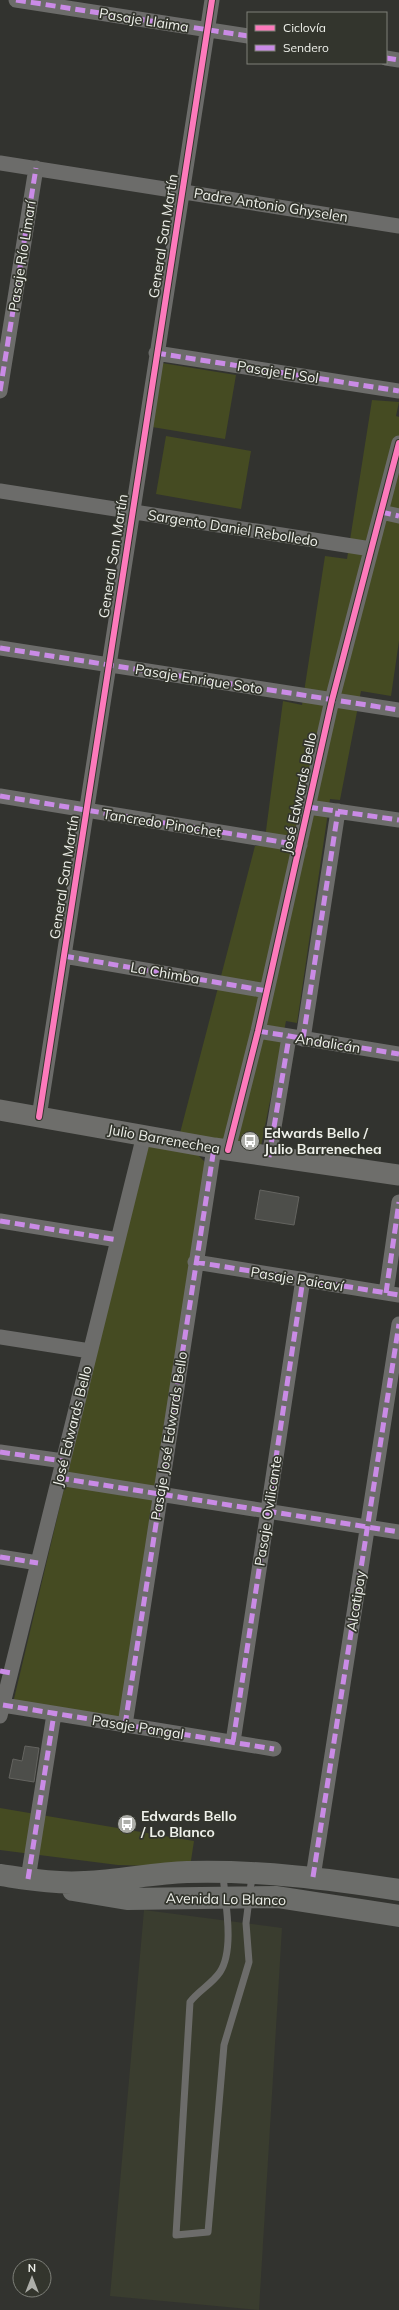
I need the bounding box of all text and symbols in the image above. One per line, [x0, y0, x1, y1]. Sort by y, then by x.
street label: Pasaje Llaima [98, 4, 190, 36]
legend [247, 12, 387, 64]
text: Ciclovía [283, 20, 326, 35]
text: Sendero [283, 40, 329, 55]
street label: General San Martín [144, 173, 182, 299]
street label: Padre Antonio Ghyselen [193, 184, 349, 226]
street label: Pasaje Río Limarí [4, 199, 40, 313]
street label: Pasaje El Sol [236, 357, 320, 387]
street label: General San Martín [94, 493, 132, 619]
street label: Sargento Daniel Rebolledo [147, 506, 319, 550]
street label: Pasaje Enrique Soto [134, 660, 264, 698]
street label: José Edwards Bello [277, 731, 321, 855]
street label: Tancredo Pinochet [101, 805, 223, 841]
street label: General San Martín [45, 814, 83, 940]
street label: La Chimba [129, 958, 201, 988]
street label: Andalicán [294, 1029, 362, 1057]
street label: Julio Barrenechea [107, 1120, 221, 1158]
place label: Edwards Bello / Julio Barrenechea [264, 1124, 382, 1158]
bus stop icon: Edwards Bello / Julio Barrenechea [239, 1130, 261, 1152]
street label: Pasaje Paicaví [249, 1263, 345, 1295]
street label: Pasaje José Edwards Bello [147, 1350, 191, 1522]
street label: José Edwards Bello [48, 1364, 96, 1488]
street label: Pasaje Ovilicante [250, 1455, 286, 1567]
street label: Alcatipay [342, 1569, 370, 1633]
street label: Pasaje Pangal [91, 1711, 185, 1743]
place label: Edwards Bello / Lo Blanco [140, 1807, 237, 1841]
bus stop icon: Edwards Bello / Lo Blanco [116, 1813, 138, 1835]
street label: Avenida Lo Blanco [166, 1889, 286, 1909]
north arrow [12, 2258, 52, 2298]
text: N [28, 2261, 36, 2275]

